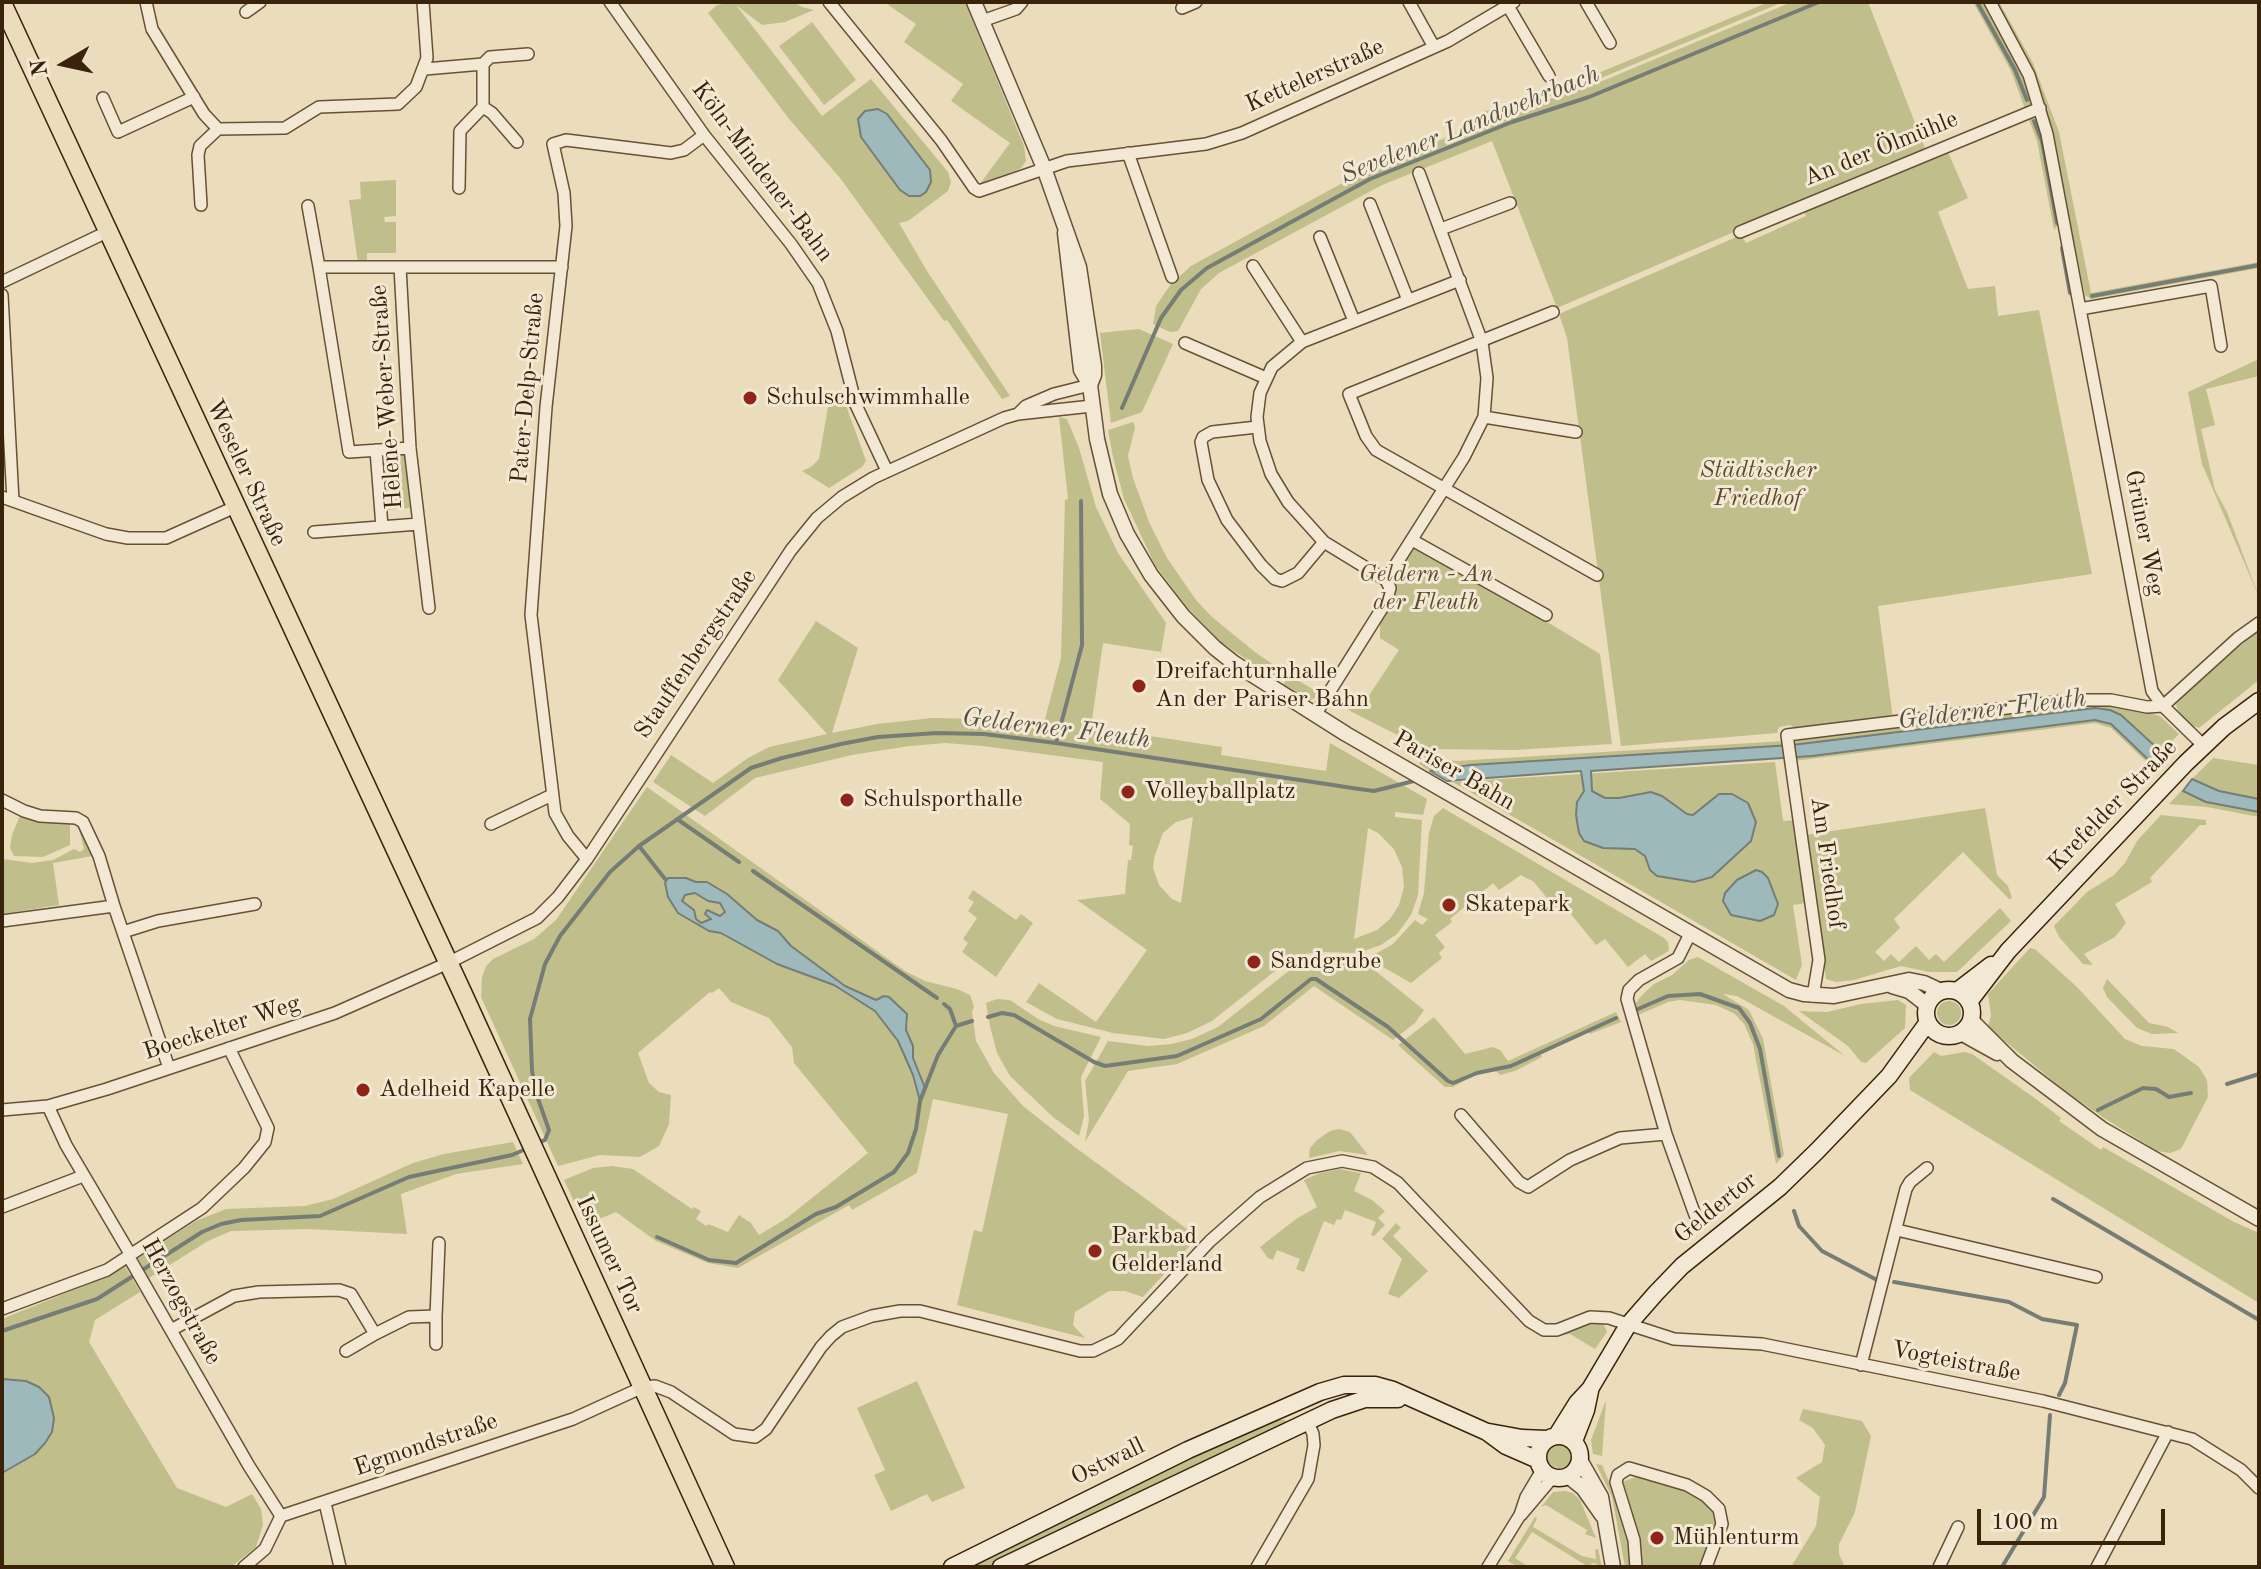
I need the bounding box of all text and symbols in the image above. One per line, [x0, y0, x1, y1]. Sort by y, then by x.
north arrow [24, 24, 104, 104]
street label: Kettelerstraße [1241, 33, 1389, 119]
text: N [28, 58, 52, 78]
water label: Sevelener Landwehrbach [1336, 59, 1604, 191]
street label: Köln-Mindener-Bahn [685, 76, 839, 268]
street label: An der Ölmühle [1800, 105, 1962, 193]
street label: Helene-Weber-Straße [365, 284, 409, 510]
street label: Pater-Delp-Straße [505, 291, 551, 485]
place label: Schulschwimmhalle [766, 384, 970, 412]
marker: Schulschwimmhalle [741, 389, 759, 407]
street label: Weseler Straße [199, 395, 293, 551]
park label: Städtischer Friedhof [1700, 457, 1816, 513]
street label: Grüner Weg [2118, 468, 2170, 598]
park label: Geldern - An der Fleuth [1359, 561, 1493, 617]
street label: Stauffenbergstraße [629, 564, 763, 744]
place label: Dreifachturnhalle An der Pariser Bahn [1155, 658, 1369, 714]
marker: Dreifachturnhalle An der Pariser Bahn [1130, 677, 1148, 695]
water label: Gelderner Fleuth [1896, 683, 2088, 737]
water label: Gelderner Fleuth [960, 702, 1152, 756]
street label: Pariser Bahn [1388, 725, 1520, 817]
street label: Krefelder Straße [2042, 734, 2184, 878]
place label: Volleyballplatz [1144, 778, 1296, 806]
marker: Volleyballplatz [1119, 783, 1137, 801]
place label: Schulsporthalle [863, 786, 1023, 814]
marker: Schulsporthalle [838, 791, 856, 809]
street label: Am Friedhof [1803, 795, 1851, 931]
place label: Skatepark [1465, 891, 1570, 919]
marker: Skatepark [1440, 896, 1458, 914]
place label: Sandgrube [1270, 948, 1381, 976]
marker: Sandgrube [1245, 953, 1263, 971]
street label: Boeckelter Weg [140, 989, 304, 1067]
place label: Adelheid Kapelle [379, 1076, 555, 1104]
marker: Adelheid Kapelle [354, 1081, 372, 1099]
street label: Geldertor [1669, 1166, 1763, 1250]
street label: Issumer Tor [569, 1191, 649, 1319]
place label: Parkbad Gelderland [1111, 1223, 1223, 1279]
street label: Herzogstraße [135, 1234, 227, 1370]
marker: Parkbad Gelderland [1086, 1242, 1104, 1260]
street label: Vogteistraße [1889, 1335, 2023, 1389]
street label: Egmondstraße [350, 1407, 502, 1483]
street label: Ostwall [1067, 1432, 1149, 1492]
scale bar [1981, 1493, 2169, 1543]
text: 100 m [1991, 1511, 2059, 1535]
place label: Mühlenturm [1673, 1524, 1800, 1552]
marker: Mühlenturm [1648, 1529, 1666, 1547]

